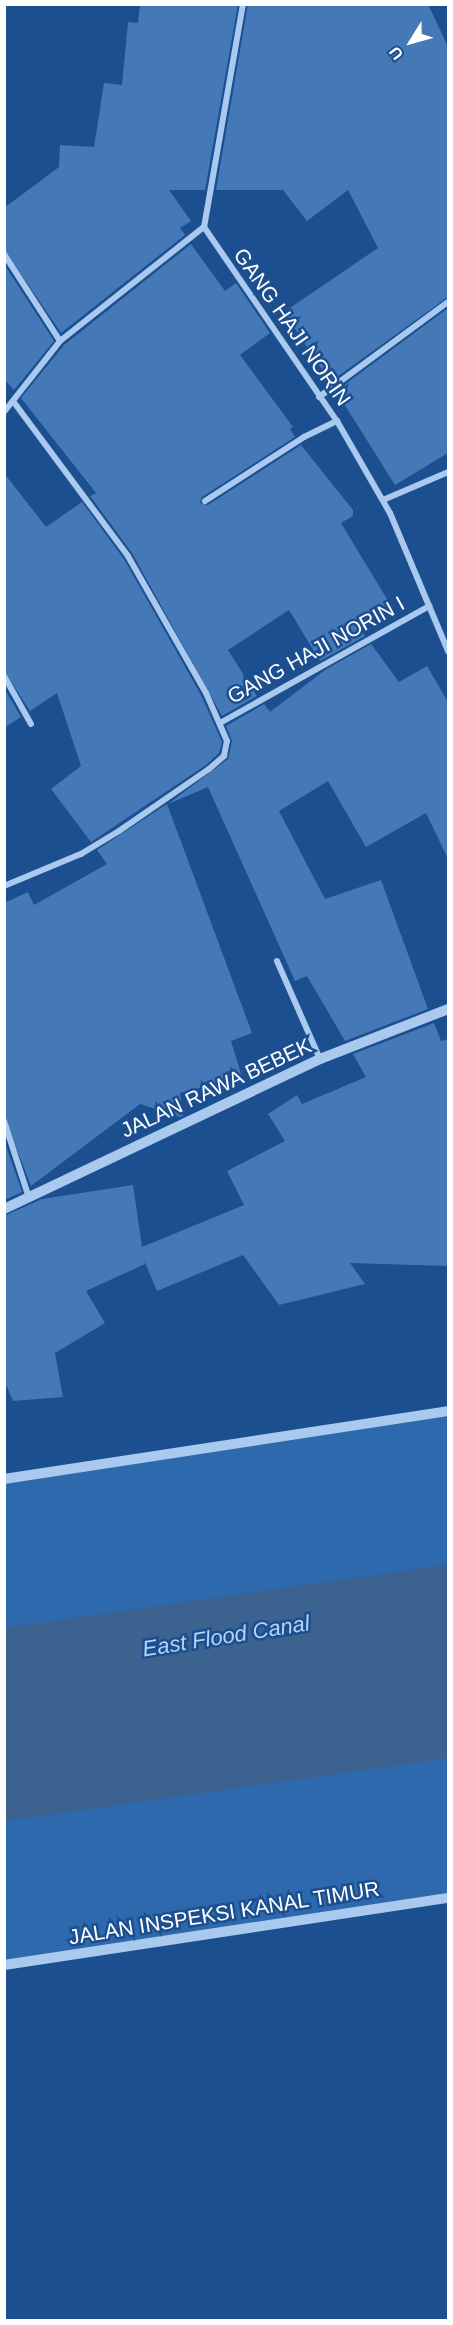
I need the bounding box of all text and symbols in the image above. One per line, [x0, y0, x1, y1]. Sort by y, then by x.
north arrow [381, 12, 441, 72]
text: U [386, 43, 406, 63]
street label: GANG HAJI NORIN [228, 243, 356, 411]
street label: GANG HAJI NORIN I [223, 591, 409, 709]
street label: JALAN RAWA BEBEK [116, 1033, 316, 1143]
water label: East Flood Canal [141, 1610, 311, 1662]
street label: JALAN INSPEKSI KANAL TIMUR [66, 1876, 382, 1950]

